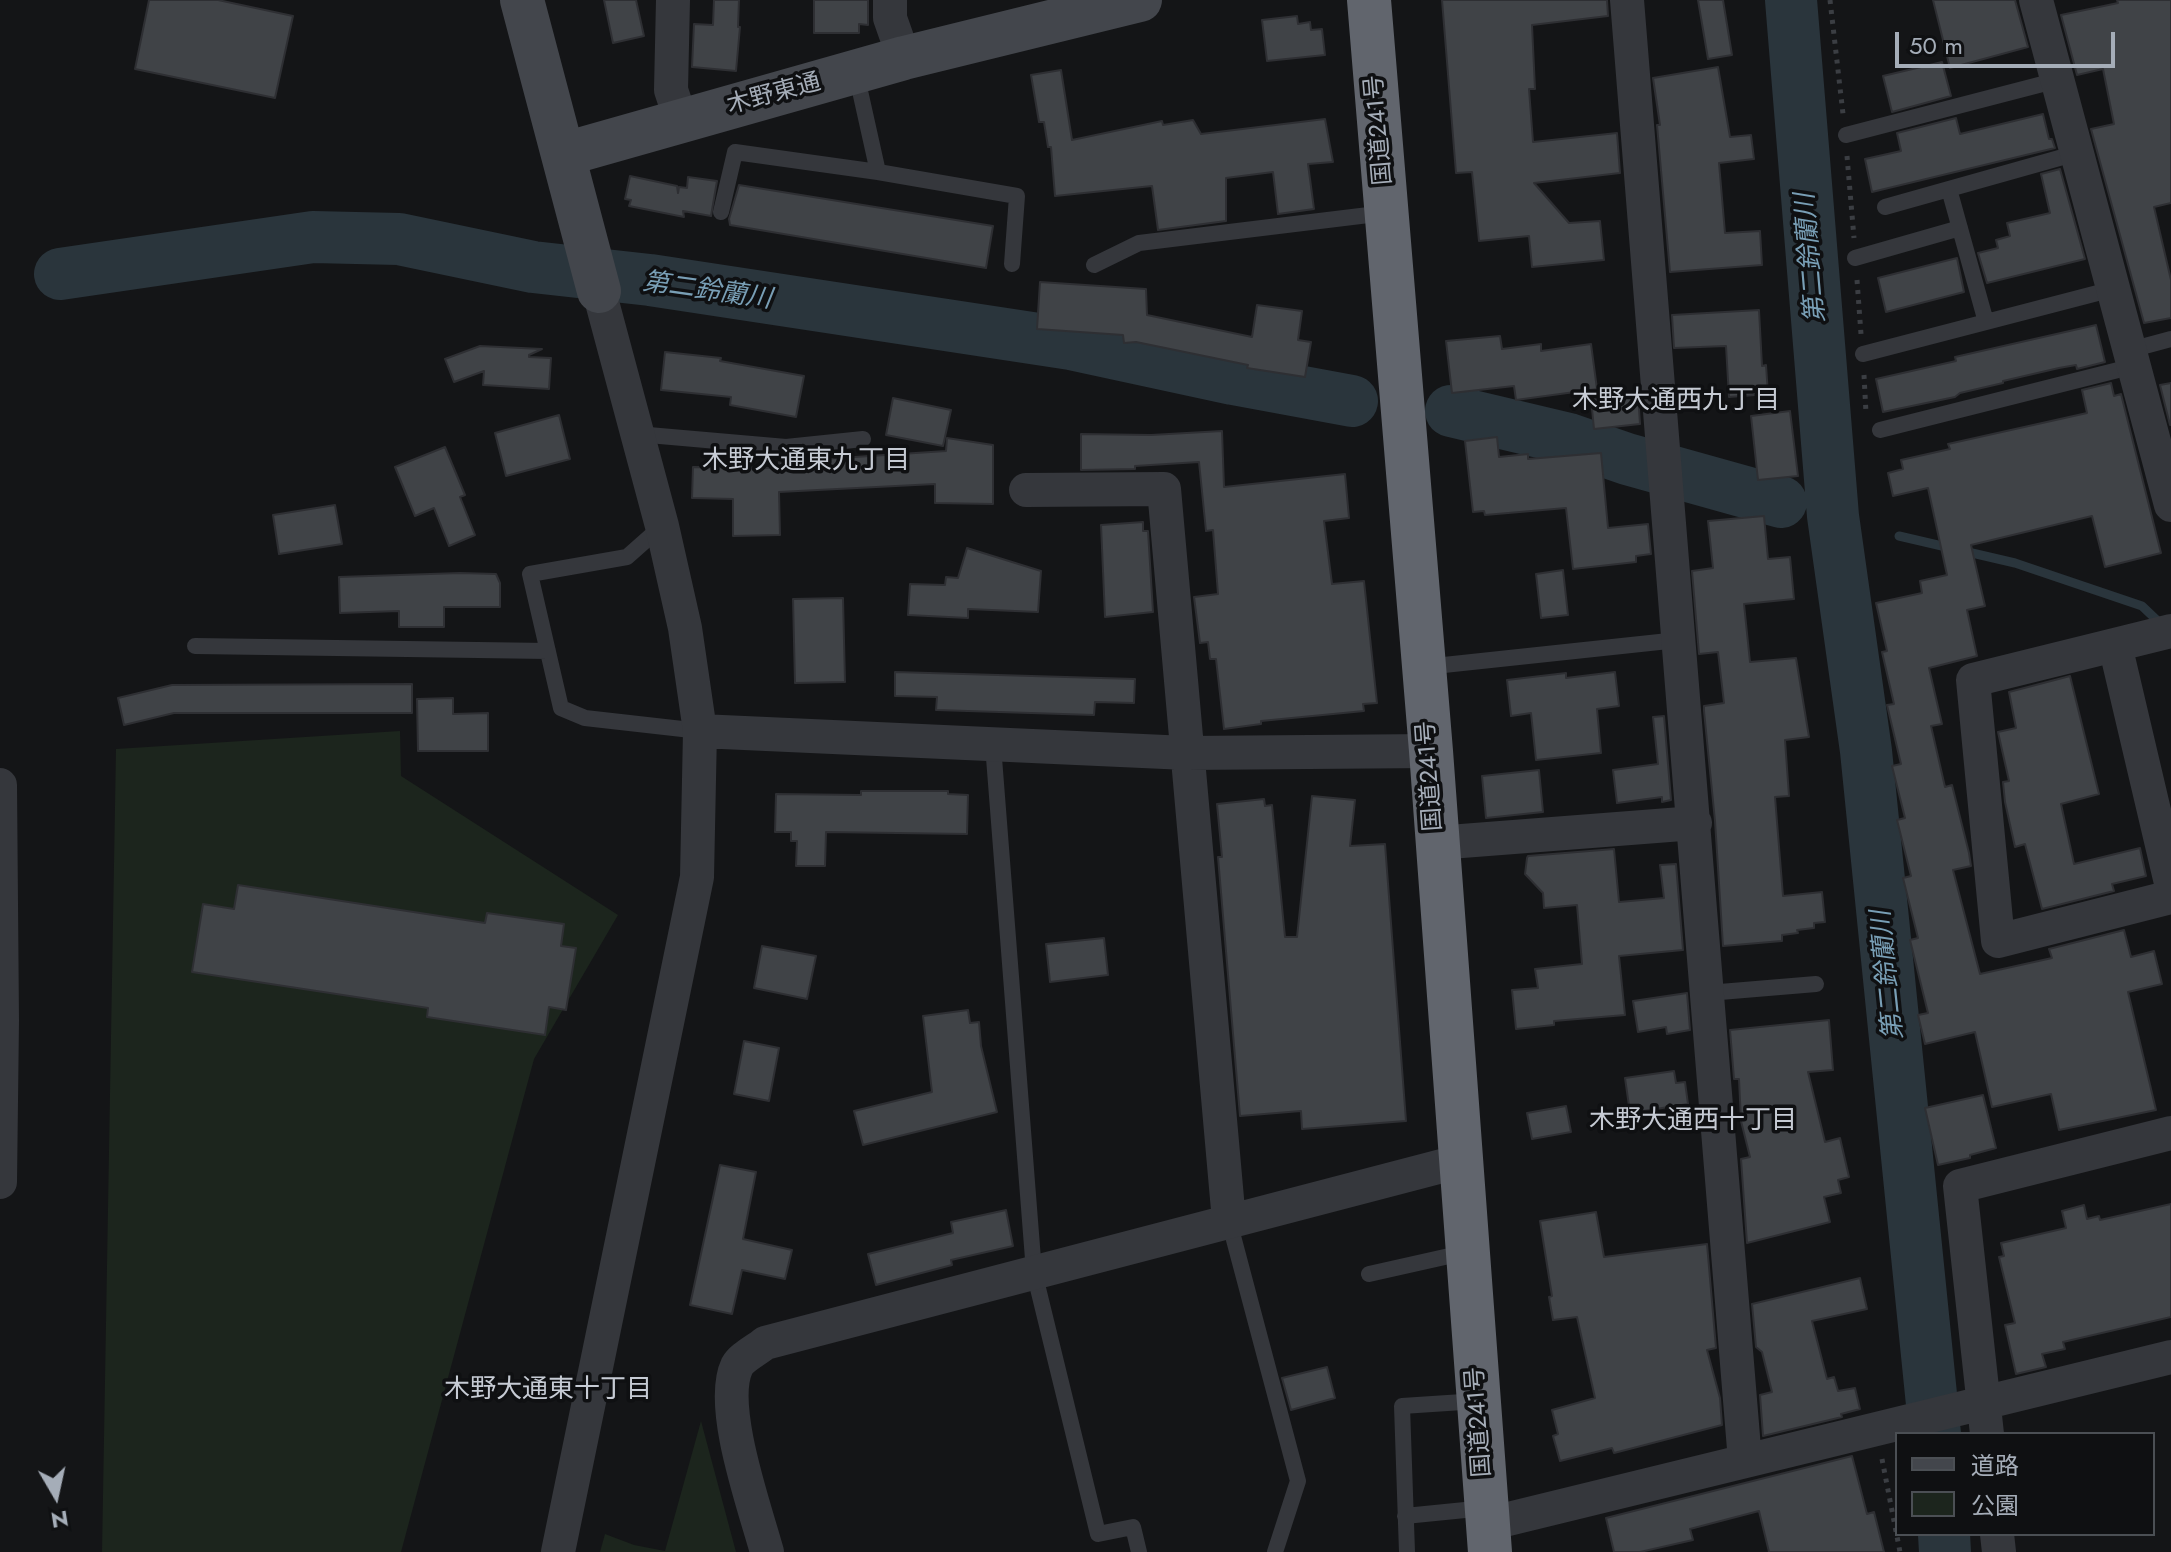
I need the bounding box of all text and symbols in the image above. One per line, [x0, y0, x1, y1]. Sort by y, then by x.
scale bar [1899, 16, 2119, 66]
text: 50 m [1909, 28, 1963, 63]
street label: 木野東通 [724, 69, 824, 121]
street label: 国道241号 [1361, 74, 1399, 186]
water label: 第二鈴蘭川 [1791, 192, 1833, 324]
water label: 第二鈴蘭川 [640, 268, 774, 316]
district label: 木野大通西九丁目 [1572, 386, 1780, 418]
district label: 木野大通東九丁目 [702, 446, 910, 478]
street label: 国道241号 [1413, 720, 1449, 832]
water label: 第二鈴蘭川 [1867, 909, 1911, 1041]
district label: 木野大通西十丁目 [1589, 1106, 1797, 1138]
street label: 国道241号 [1462, 1366, 1498, 1478]
district label: 木野大通東十丁目 [444, 1375, 652, 1407]
legend [1895, 1432, 2155, 1536]
text: 道路 [1971, 1448, 2019, 1483]
north arrow [16, 1456, 96, 1536]
text: 公園 [1971, 1488, 2019, 1523]
text: N [49, 1503, 71, 1537]

